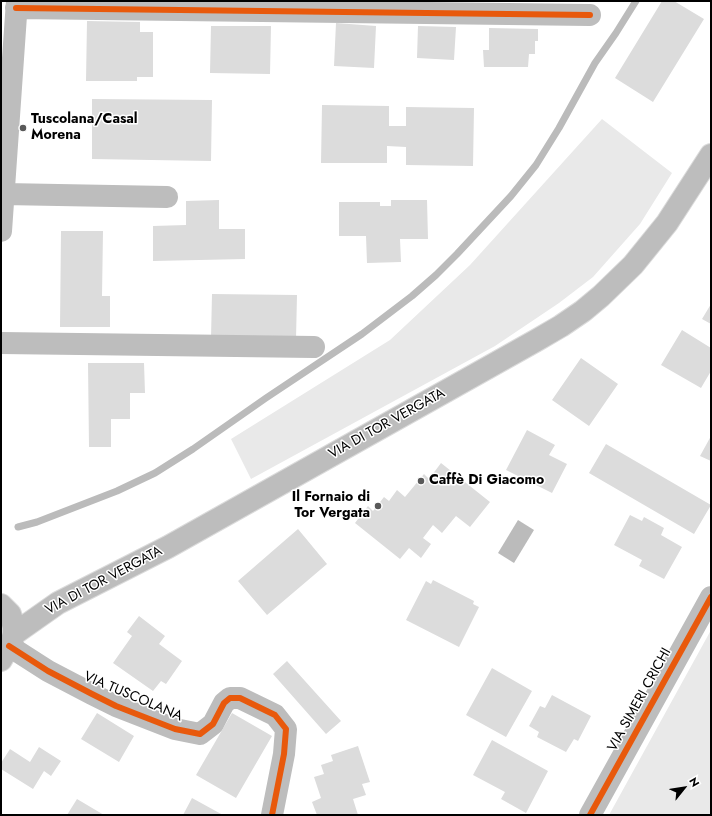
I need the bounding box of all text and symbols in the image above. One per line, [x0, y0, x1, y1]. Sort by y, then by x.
place label: Tuscolana/Casal Morena [31, 112, 138, 144]
marker: Tuscolana/Casal Morena [18, 123, 28, 133]
street label: VIA DI TOR VERGATA [326, 385, 448, 463]
place label: Caffè Di Giacomo [429, 473, 544, 489]
marker: Caffè Di Giacomo [416, 476, 426, 486]
place label: Il Fornaio di Tor Vergata [292, 490, 370, 522]
marker: Il Fornaio di Tor Vergata [373, 501, 383, 511]
street label: VIA DI TOR VERGATA [43, 543, 165, 619]
street label: VIA SIMERI CRICHI [605, 645, 675, 755]
street label: VIA TUSCOLANA [81, 669, 185, 725]
north arrow [664, 768, 704, 808]
text: N [685, 774, 704, 790]

